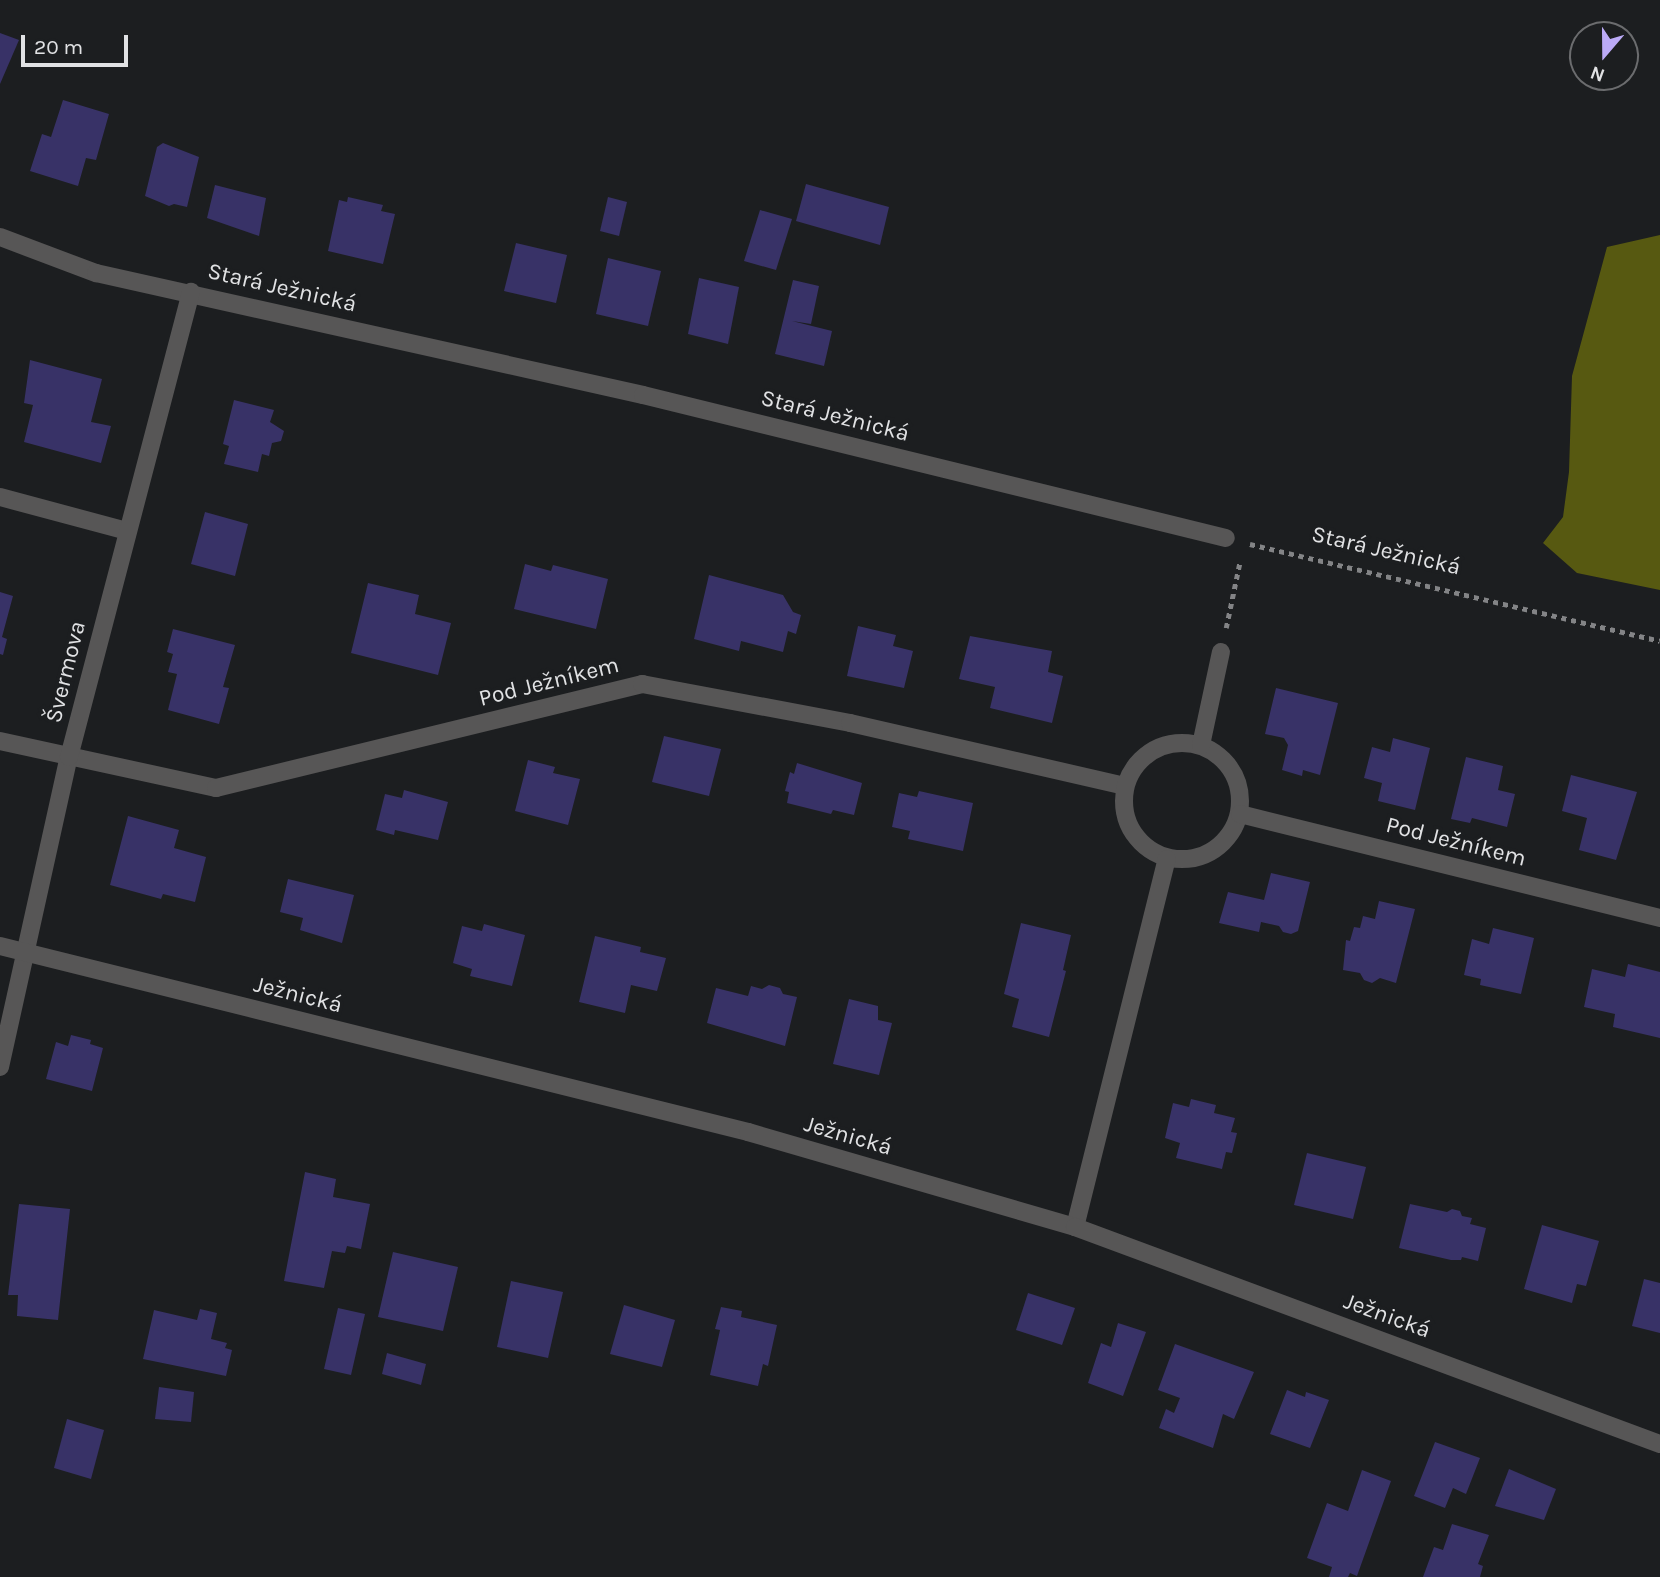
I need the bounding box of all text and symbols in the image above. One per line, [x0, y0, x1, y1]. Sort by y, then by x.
scale bar [24, 21, 131, 65]
north arrow [1569, 21, 1639, 91]
text: 20 m [34, 35, 83, 59]
text: N [1587, 61, 1608, 87]
street label: Stará Ježnická [205, 257, 359, 319]
street label: Stará Ježnická [758, 384, 912, 448]
street label: Stará Ježnická [1309, 520, 1463, 582]
street label: Švermova [40, 618, 92, 726]
street label: Pod Ježníkem [476, 651, 622, 713]
street label: Pod Ježníkem [1383, 811, 1529, 873]
street label: Ježnická [251, 971, 345, 1019]
street label: Ježnická [801, 1110, 895, 1162]
street label: Ježnická [1340, 1288, 1434, 1344]

